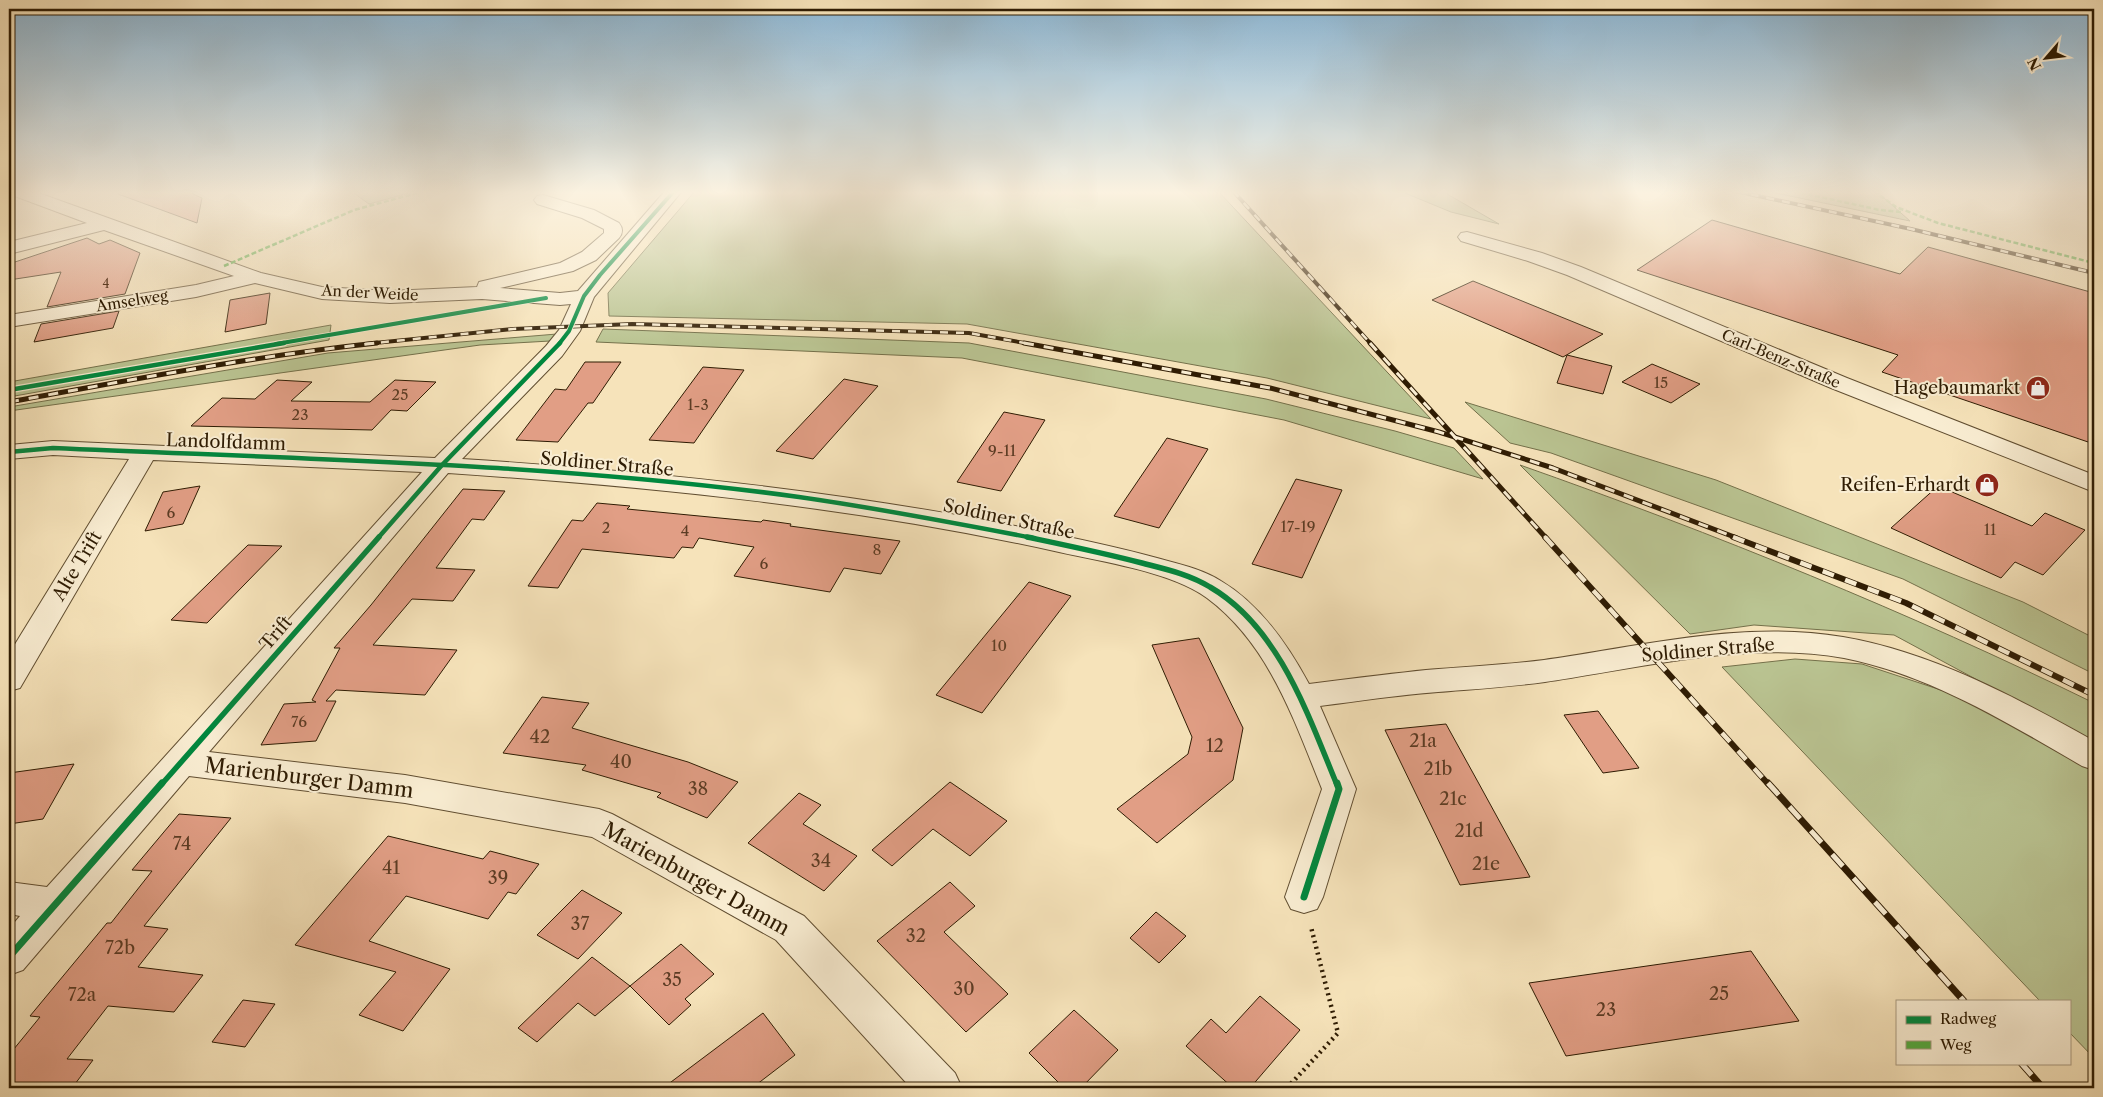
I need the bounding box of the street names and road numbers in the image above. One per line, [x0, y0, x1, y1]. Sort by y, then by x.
street label: An der Weide [320, 280, 419, 305]
street label: Amselweg [94, 285, 169, 316]
street label: Carl-Benz-Straße [1719, 325, 1843, 392]
street label: Landolfdamm [166, 429, 287, 455]
street label: Soldiner Straße [539, 447, 675, 481]
street label: Soldiner Straße [941, 494, 1077, 544]
street label: Alte Trift [47, 527, 107, 606]
street label: Trift [255, 611, 297, 655]
street label: Soldiner Straße [1640, 633, 1776, 667]
street label: Marienburger Damm [203, 752, 416, 803]
street label: Marienburger Damm [598, 817, 795, 941]

